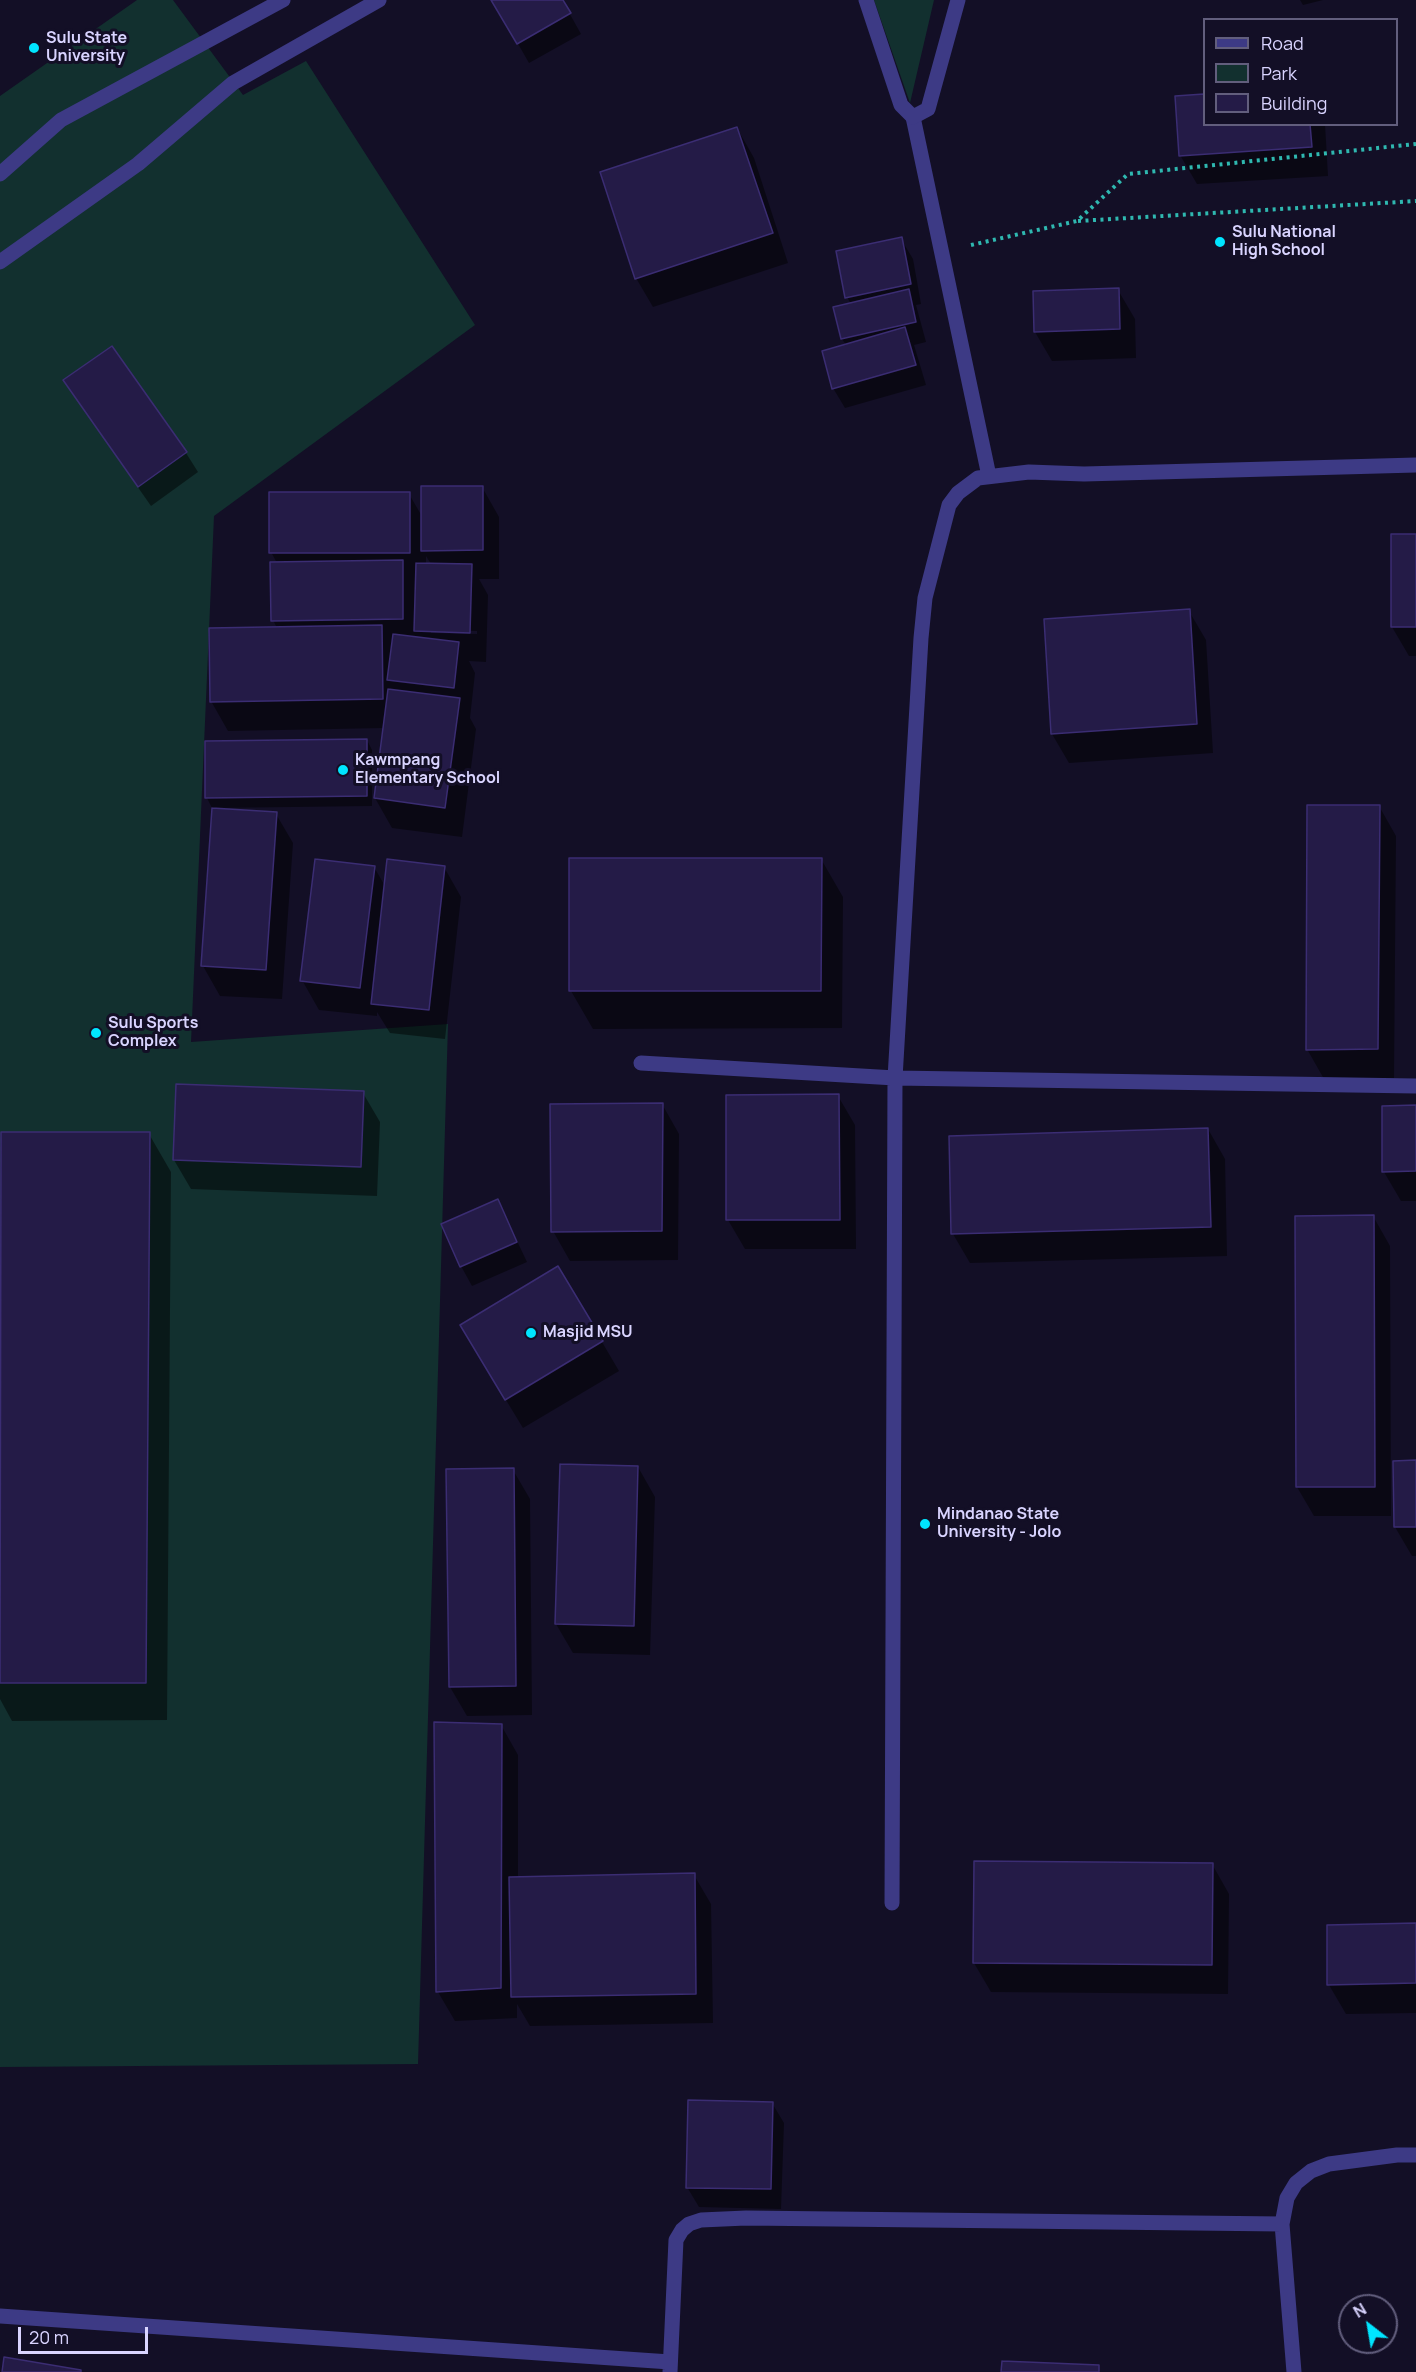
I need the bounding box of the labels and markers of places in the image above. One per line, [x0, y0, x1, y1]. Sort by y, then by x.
place label: Sulu State University [46, 29, 127, 67]
marker: Sulu State University [27, 41, 41, 55]
place label: Sulu National High School [1232, 223, 1336, 261]
marker: Sulu National High School [1213, 235, 1227, 249]
place label: Kawmpang Elementary School [355, 751, 500, 789]
marker: Kawmpang Elementary School [336, 763, 350, 777]
place label: Sulu Sports Complex [108, 1014, 198, 1052]
marker: Sulu Sports Complex [89, 1026, 103, 1040]
place label: Masjid MSU [543, 1323, 632, 1343]
marker: Masjid MSU [524, 1326, 538, 1340]
place label: Mindanao State University - Jolo [937, 1505, 1061, 1543]
marker: Mindanao State University - Jolo [918, 1517, 932, 1531]

